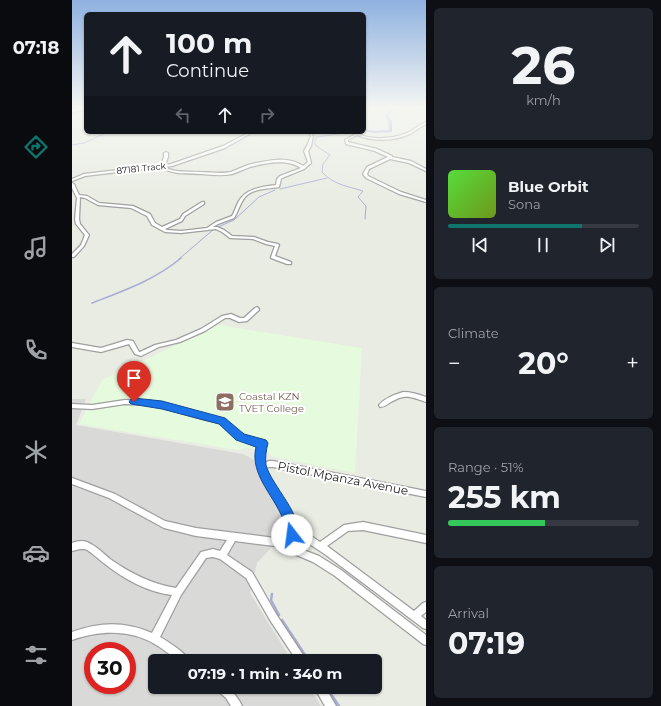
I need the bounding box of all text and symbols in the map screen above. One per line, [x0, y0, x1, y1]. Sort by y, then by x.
text: 100 m [166, 26, 252, 60]
icon: ahead [100, 28, 152, 80]
text: 26 [512, 34, 575, 97]
text: 07:18 [13, 37, 59, 59]
text: Continue [166, 60, 249, 82]
text: km/h [526, 92, 561, 108]
icon: left [172, 104, 194, 126]
icon: ahead [214, 104, 236, 126]
icon: right [256, 104, 278, 126]
icon: directions [22, 133, 50, 161]
street label: 87181 Track [116, 160, 167, 176]
text: Blue Orbit [508, 177, 588, 196]
text: Sona [508, 196, 541, 212]
icon: music [22, 234, 50, 262]
icon: previous [469, 234, 491, 256]
icon: pause [532, 234, 554, 256]
icon: next [596, 234, 618, 256]
text: Climate [448, 325, 499, 341]
icon: phone [22, 336, 50, 364]
text: 20° [518, 345, 569, 382]
text: − [448, 350, 461, 377]
text: + [626, 350, 639, 377]
pin [117, 361, 151, 402]
icon: arrive [123, 367, 145, 389]
place label: Coastal KZN TVET College [239, 390, 304, 415]
school or university icon: Coastal KZN TVET College [214, 391, 236, 413]
icon: climate [22, 438, 50, 466]
street label: Pistol Mpanza Avenue [276, 458, 410, 498]
text: Range · 51% [448, 459, 523, 475]
text: 255 km [448, 479, 561, 516]
position arrow [271, 514, 313, 556]
icon: car [22, 539, 50, 567]
text: Arrival [448, 605, 489, 621]
text: 07:19 [448, 625, 525, 662]
icon: filters [22, 641, 50, 669]
speed limit sign: 30 [84, 642, 136, 694]
text: 07:19 · 1 min · 340 m [188, 664, 342, 683]

